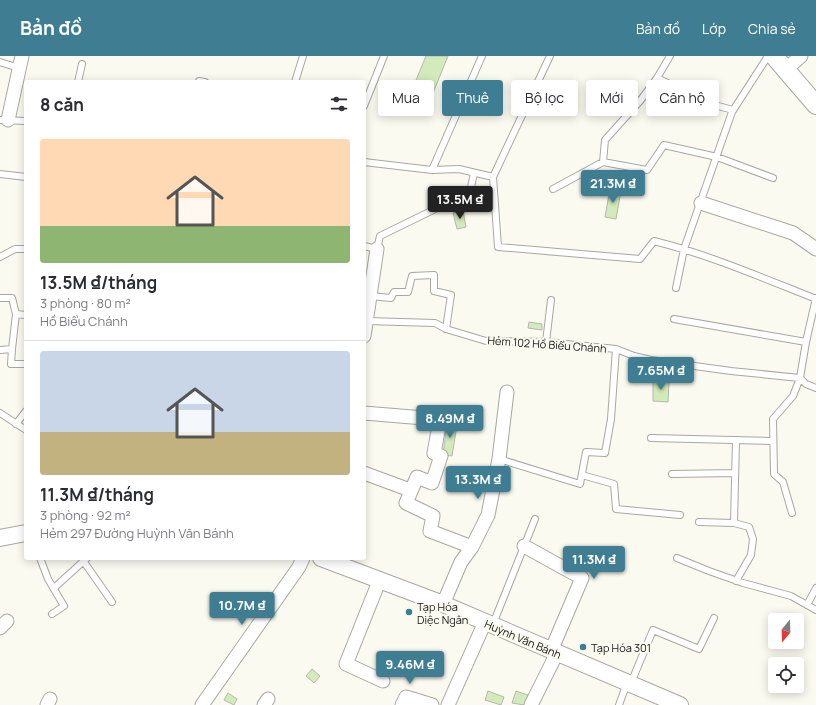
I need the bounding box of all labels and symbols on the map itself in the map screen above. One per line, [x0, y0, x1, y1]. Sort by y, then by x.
pin: 21.3M ₫ [576, 170, 650, 204]
pin: 13.5M ₫ [423, 186, 497, 220]
street label: Hẻm 102 Hồ Biểu Chánh [487, 332, 607, 356]
pin: 7.65M ₫ [624, 357, 698, 391]
pin: 8.49M ₫ [413, 405, 487, 439]
pin: 13.3M ₫ [441, 466, 515, 500]
pin: 11.3M ₫ [557, 546, 631, 580]
pin: 10.7M ₫ [205, 592, 279, 626]
place label: Tạp Hóa Diệc Ngân [417, 599, 468, 627]
marker: Tạp Hóa Diệc Ngân [404, 607, 414, 617]
north arrow [768, 613, 804, 649]
street label: Huỳnh Văn Bánh [482, 616, 564, 662]
place label: Tạp Hóa 301 [591, 640, 651, 655]
marker: Tạp Hóa 301 [578, 642, 588, 652]
pin: 9.46M ₫ [373, 651, 447, 685]

